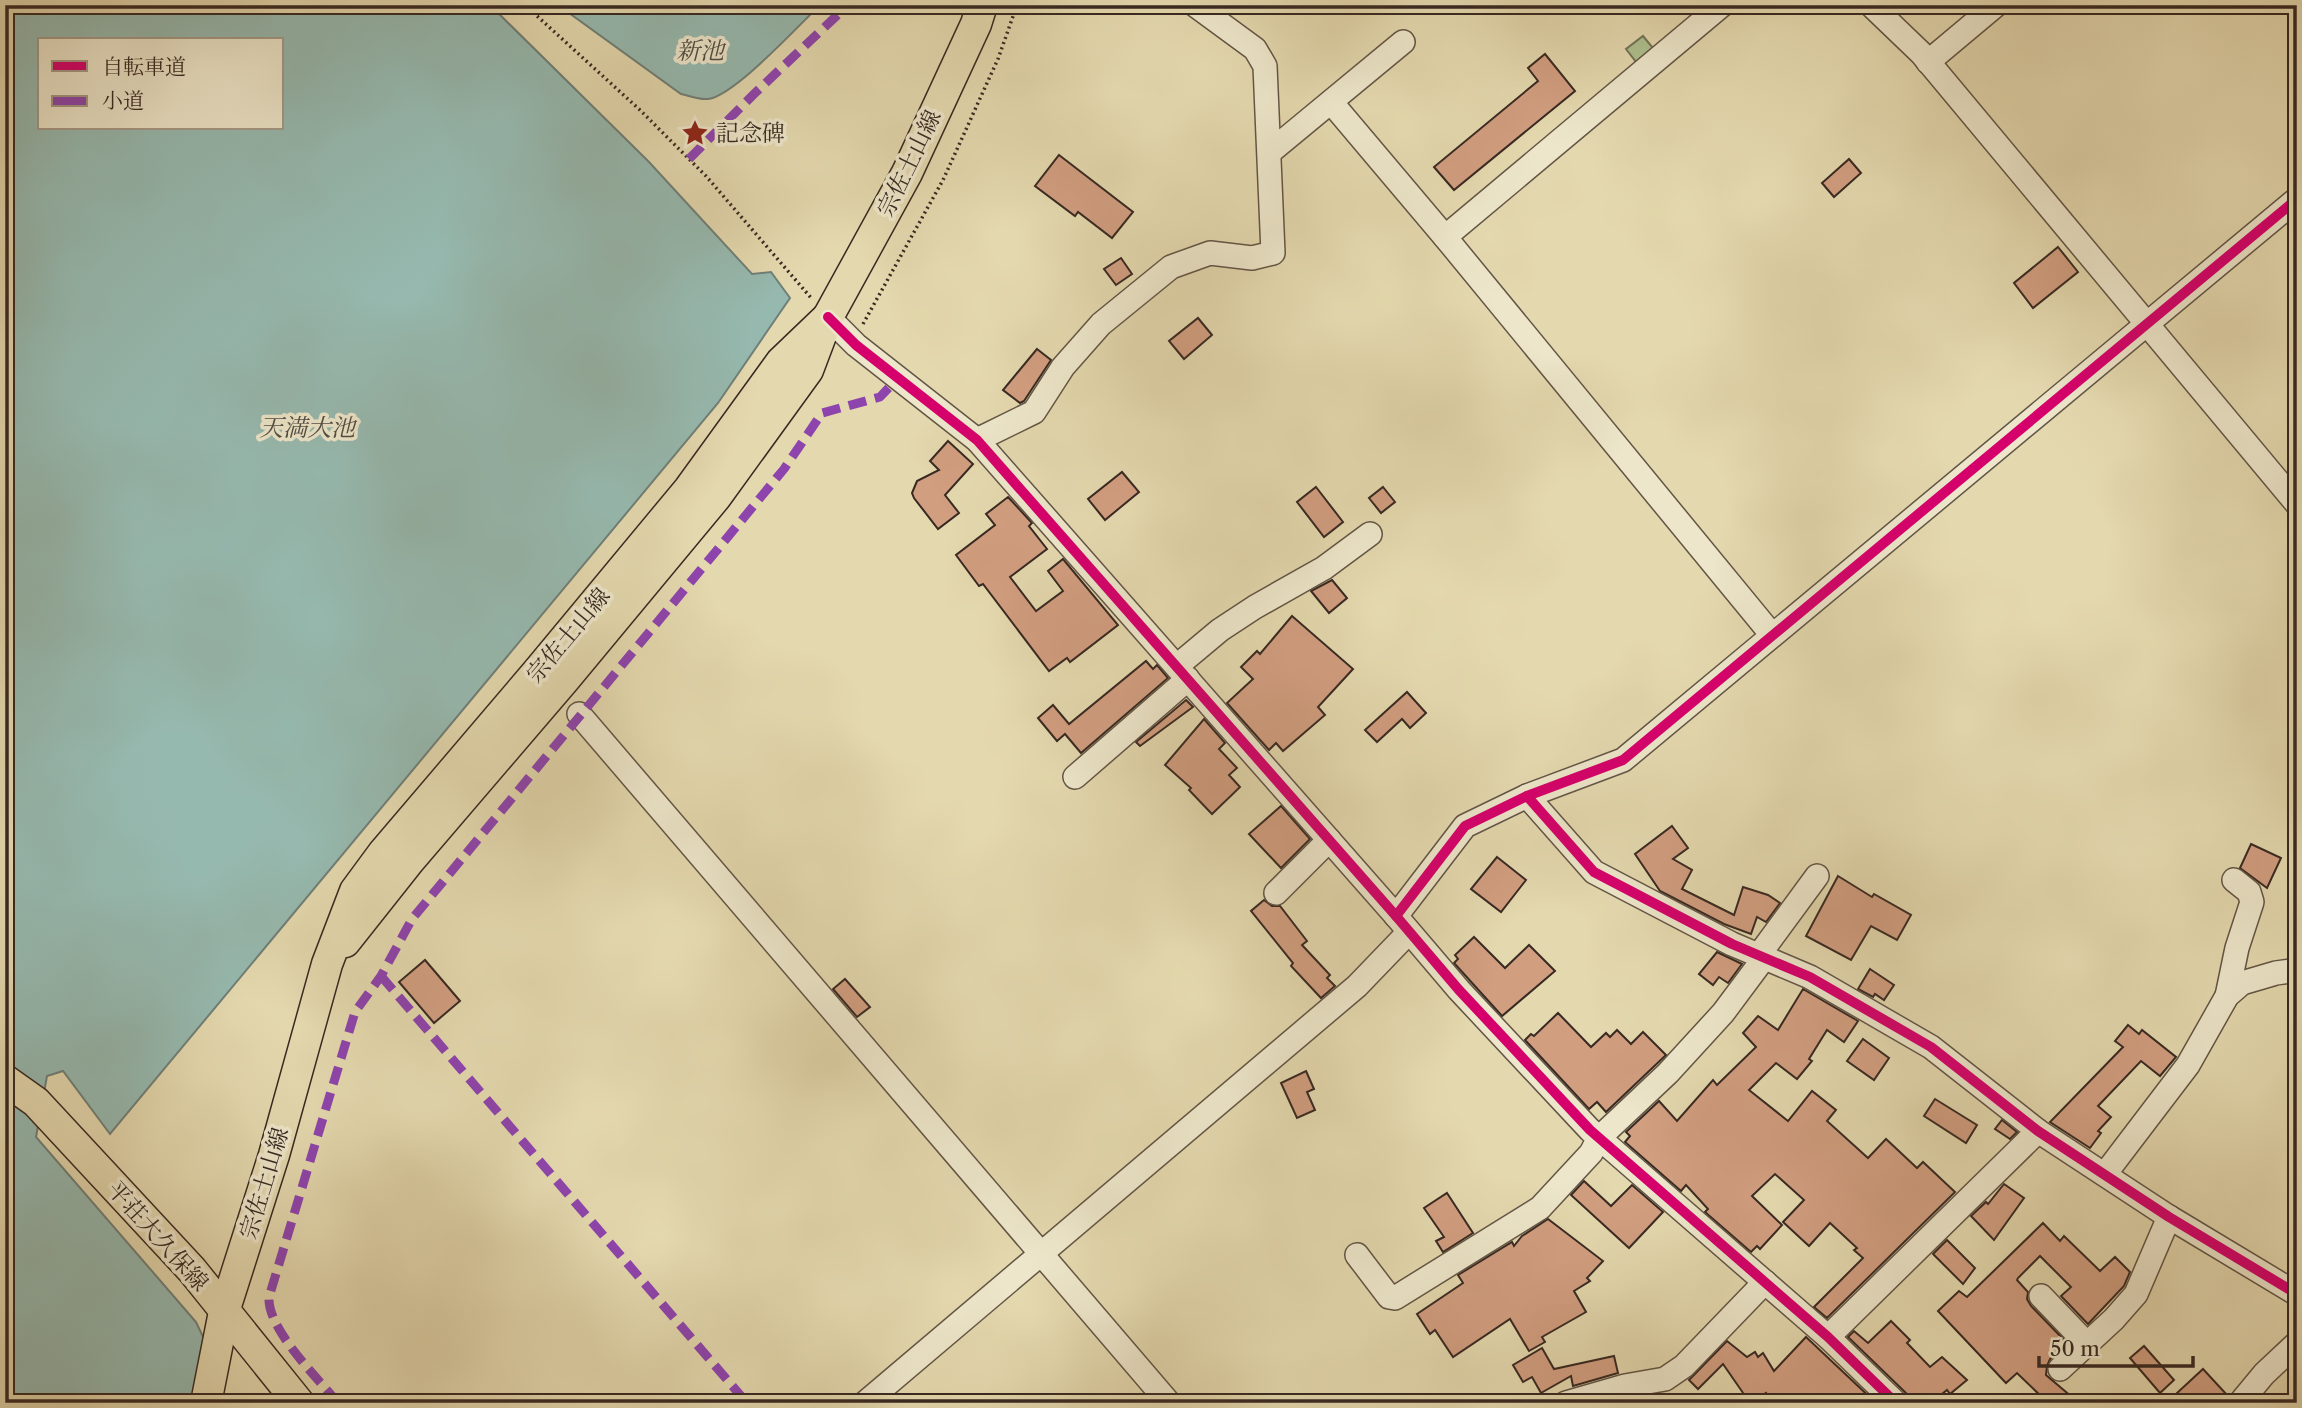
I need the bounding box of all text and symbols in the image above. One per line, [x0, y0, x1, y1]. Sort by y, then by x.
water label: 新池 [676, 36, 727, 65]
legend [38, 38, 284, 130]
text: 自転車道 [102, 54, 186, 79]
text: 小道 [102, 88, 144, 113]
street label: 宗佐土山線 [871, 105, 947, 221]
place icon: 記念碑 [680, 118, 710, 148]
place label: 記念碑 [716, 119, 785, 147]
water label: 天満大池 [259, 413, 358, 442]
street label: 宗佐土山線 [520, 582, 616, 688]
street label: 宗佐土山線 [234, 1124, 294, 1242]
street label: 平荘大久保線 [101, 1175, 215, 1297]
scale bar [2039, 1324, 2194, 1368]
text: 50 m [2050, 1336, 2100, 1361]

